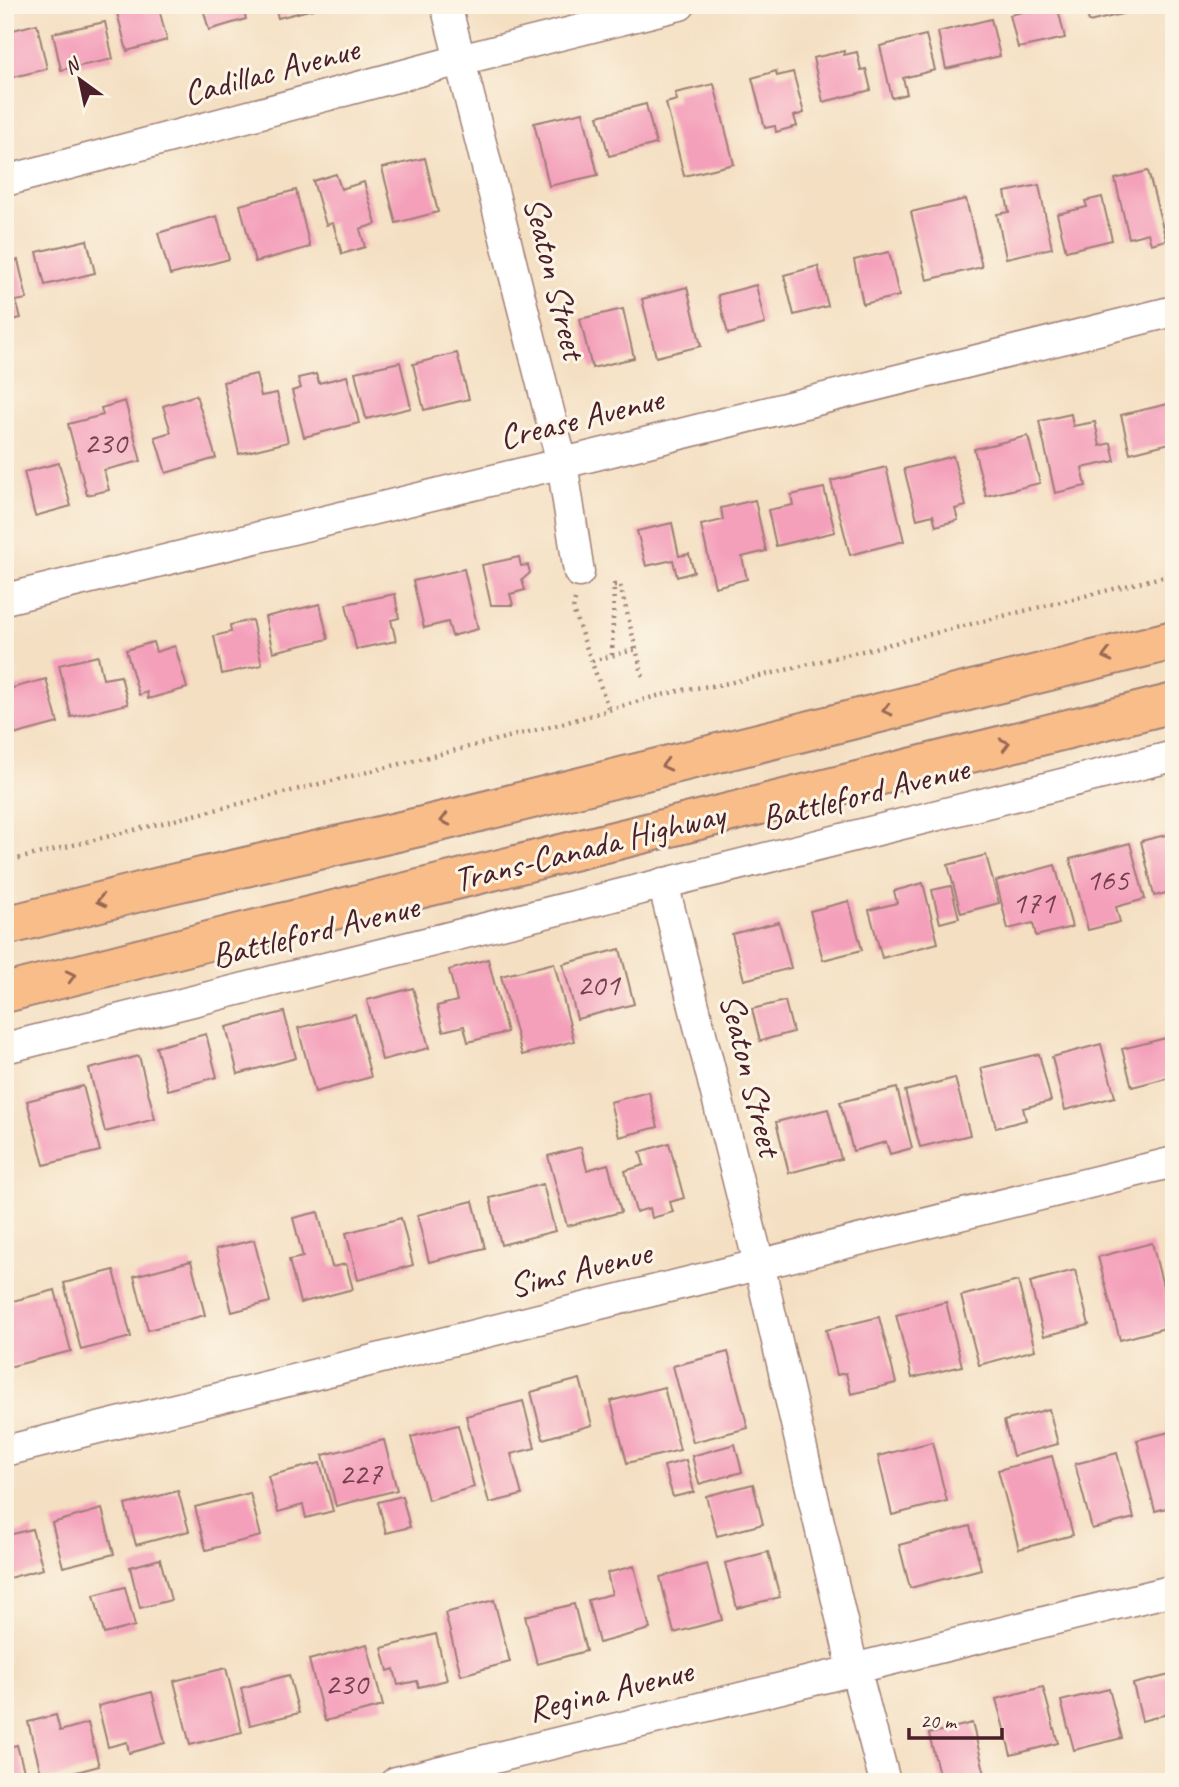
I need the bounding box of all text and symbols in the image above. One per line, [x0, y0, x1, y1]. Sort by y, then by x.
street label: Cadillac Avenue [178, 25, 366, 116]
north arrow [46, 46, 116, 116]
text: N [60, 52, 85, 80]
street label: Seaton Street [513, 192, 598, 367]
street label: Crease Avenue [495, 375, 670, 460]
house number: 230 [83, 422, 129, 463]
one-way arrow [1102, 648, 1114, 662]
one-way arrow [881, 702, 893, 717]
one-way arrow [999, 738, 1011, 752]
street label: Battleford Avenue [757, 745, 976, 840]
one-way arrow [660, 757, 672, 771]
street label: Trans-Canada Highway [449, 791, 732, 902]
one-way arrow [439, 812, 451, 826]
house number: 165 [1085, 859, 1130, 900]
house number: 171 [1011, 882, 1056, 923]
street label: Battleford Avenue [207, 883, 426, 978]
one-way arrow [95, 893, 107, 907]
house number: 201 [576, 964, 621, 1005]
one-way arrow [65, 970, 77, 984]
street label: Seaton Street [709, 989, 794, 1164]
street label: Sims Avenue [504, 1229, 658, 1308]
house number: 227 [338, 1453, 383, 1494]
street label: Regina Avenue [523, 1647, 699, 1732]
house number: 230 [324, 1663, 370, 1704]
scale bar [909, 1696, 1002, 1740]
text: 20 m [920, 1708, 958, 1734]

